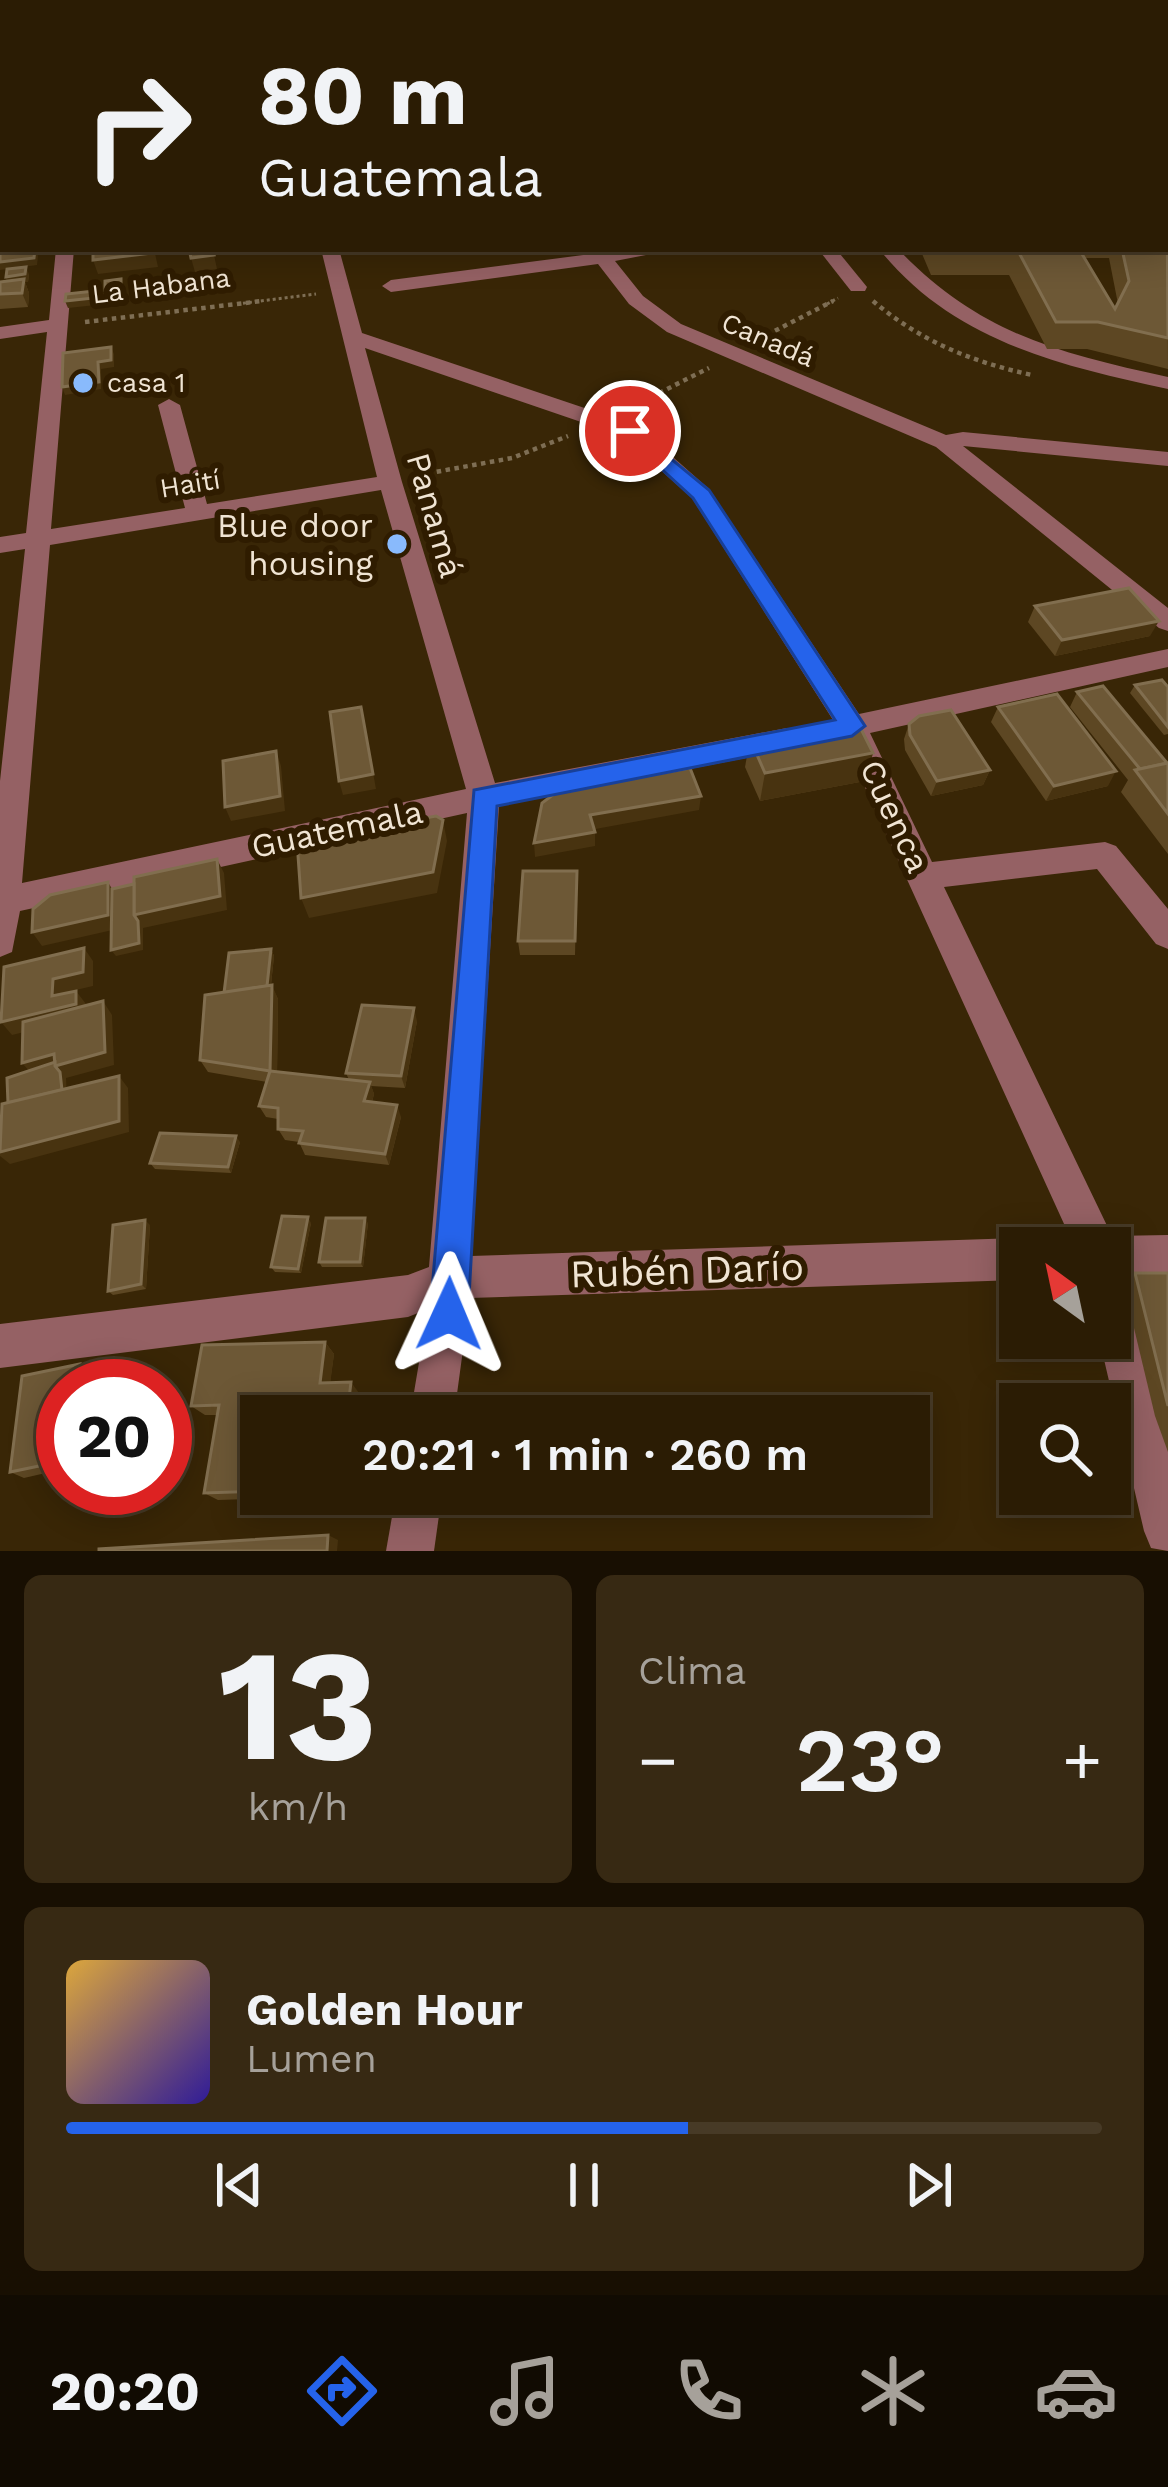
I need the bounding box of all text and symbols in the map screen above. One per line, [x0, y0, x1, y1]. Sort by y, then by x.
text: 80 m [258, 46, 468, 144]
icon: right [60, 48, 216, 204]
text: Guatemala [258, 146, 543, 209]
street label: La Habana [90, 262, 232, 310]
street label: Canadá [717, 306, 819, 374]
place label: casa 1 [107, 367, 186, 399]
marker: casa 1 [70, 370, 96, 396]
pin [579, 380, 681, 482]
icon: arrive [597, 398, 663, 464]
street label: Panamá [399, 448, 471, 582]
street label: Haití [158, 463, 222, 505]
place label: Blue door housing [217, 506, 373, 583]
marker: Blue door housing [384, 531, 410, 557]
street label: Cuenca [852, 754, 938, 878]
street label: Guatemala [248, 792, 426, 866]
north arrow [999, 1227, 1131, 1359]
map controls [999, 1227, 1131, 1515]
street label: Rubén Darío [569, 1243, 805, 1297]
position arrow [386, 1251, 512, 1377]
speed limit sign: 20 [36, 1359, 192, 1515]
button: search [999, 1383, 1131, 1515]
text: 20:21 · 1 min · 260 m [362, 1428, 808, 1481]
text: 13 [218, 1614, 378, 1797]
text: Clima [638, 1648, 746, 1693]
text: 23° [795, 1707, 945, 1813]
text: − [638, 1722, 678, 1799]
text: + [1062, 1722, 1102, 1799]
text: km/h [248, 1784, 348, 1829]
text: Golden Hour [246, 1983, 523, 2036]
text: Lumen [246, 2036, 377, 2081]
icon: previous [206, 2152, 272, 2218]
icon: pause [551, 2152, 617, 2218]
icon: next [896, 2152, 962, 2218]
icon: directions [300, 2349, 384, 2433]
icon: music [483, 2349, 567, 2433]
icon: phone [667, 2349, 751, 2433]
icon: climate [851, 2349, 935, 2433]
icon: car [1034, 2349, 1118, 2433]
text: 20:20 [50, 2360, 200, 2423]

